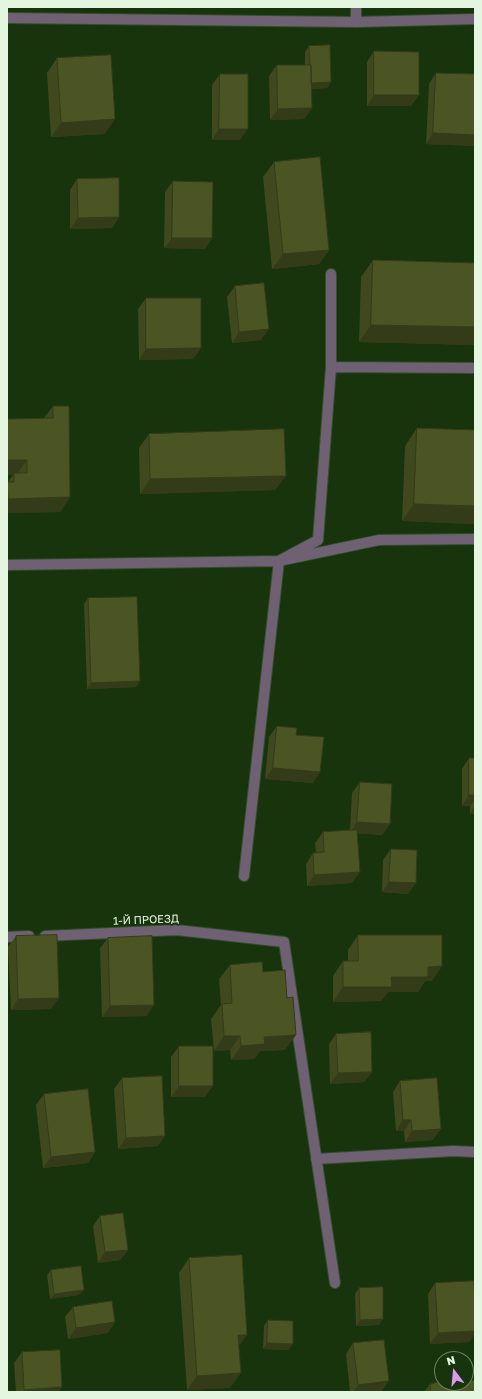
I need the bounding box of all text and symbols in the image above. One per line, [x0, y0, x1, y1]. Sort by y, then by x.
street label: 1-Й ПРОЕЗД [113, 912, 179, 928]
north arrow [434, 1351, 474, 1391]
text: N [445, 1353, 457, 1367]

